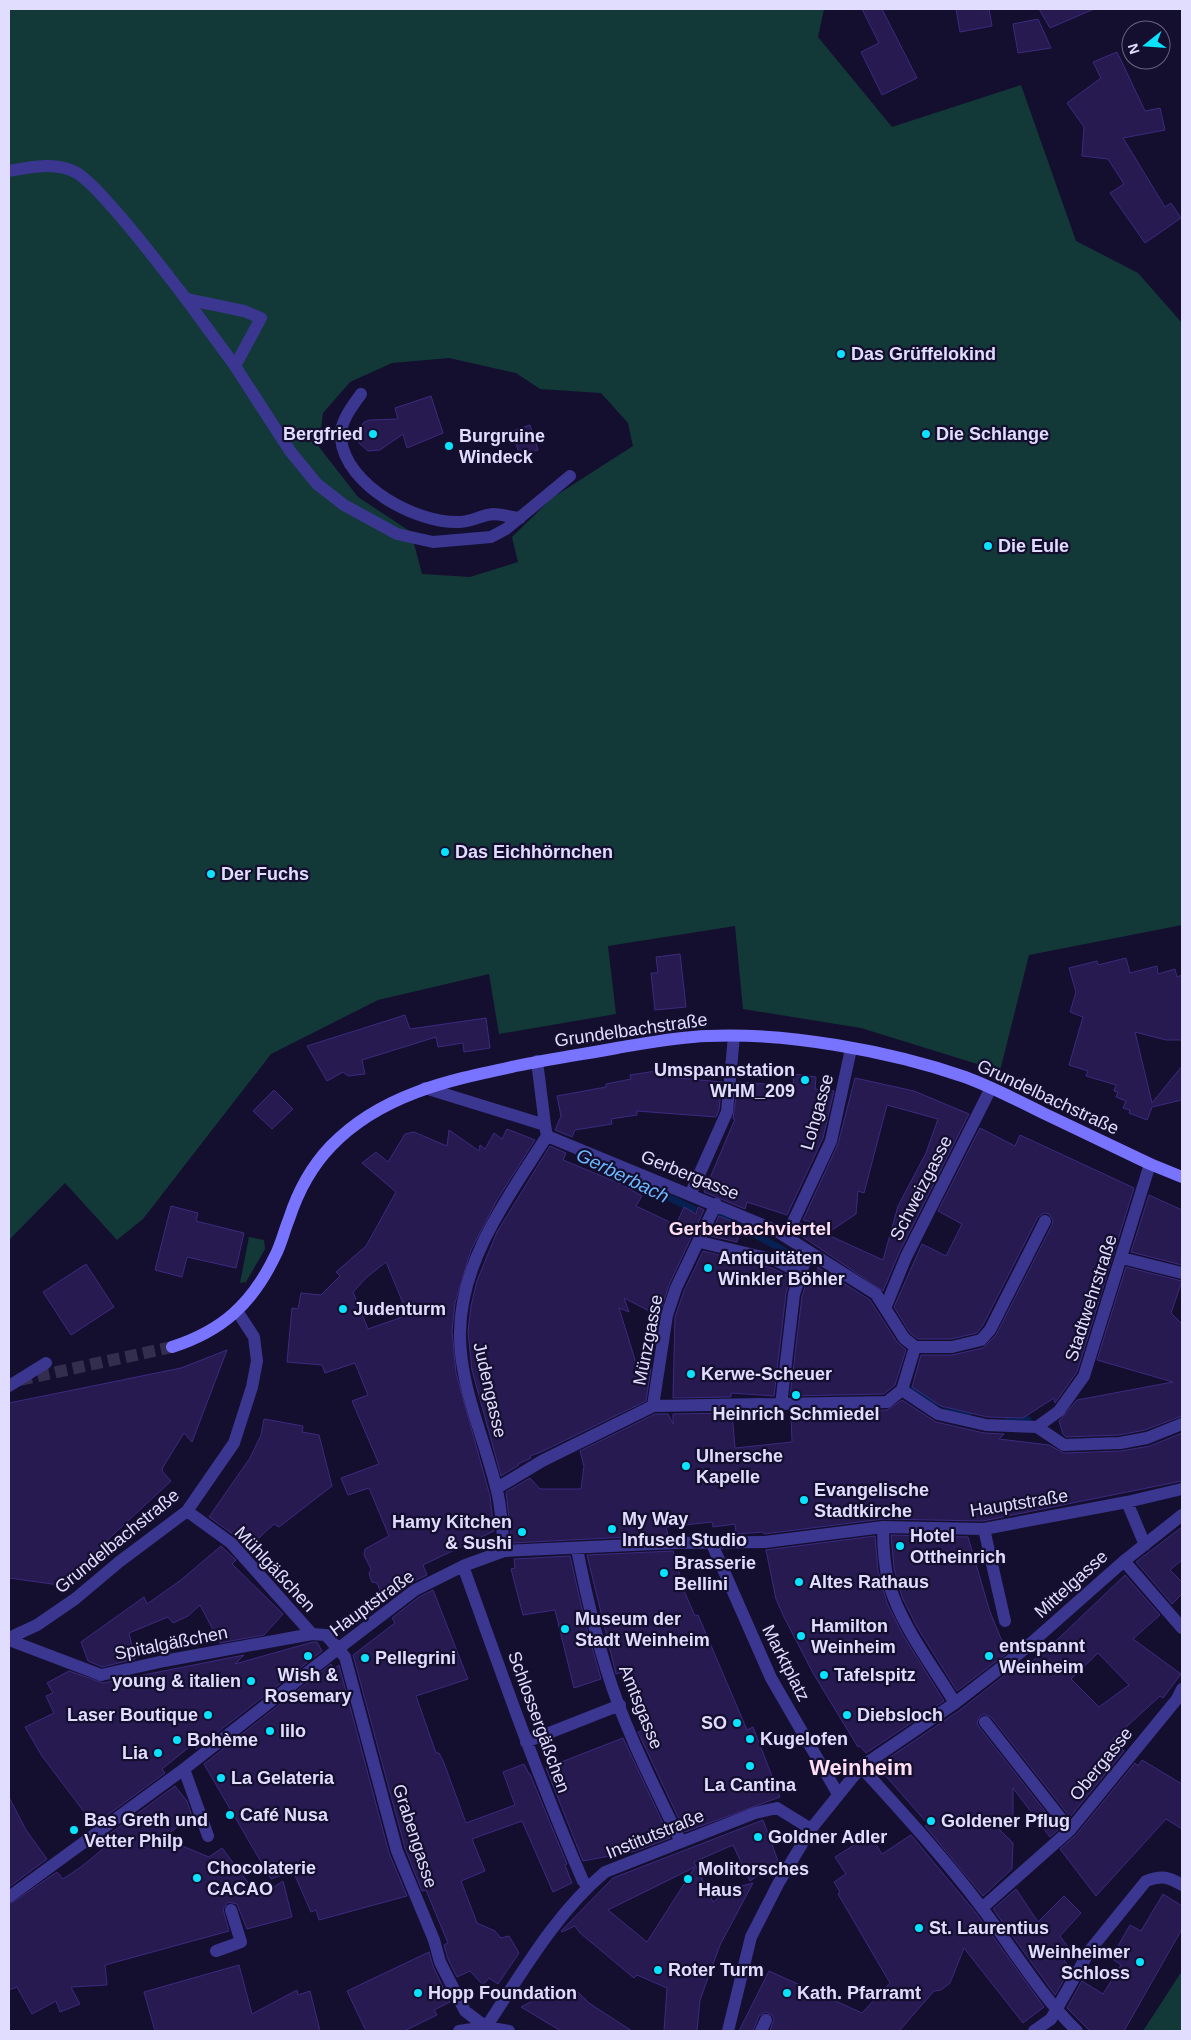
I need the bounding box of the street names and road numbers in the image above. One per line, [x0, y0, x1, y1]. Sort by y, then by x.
street label: Grundelbachstraße [553, 1009, 709, 1051]
street label: Grundelbachstraße [974, 1055, 1122, 1139]
street label: Lohgasse [797, 1072, 837, 1152]
street label: Schweizgasse [886, 1132, 956, 1244]
street label: Gerbergasse [638, 1146, 742, 1204]
street label: Stadtwehrstraße [1061, 1232, 1121, 1364]
street label: Münzgasse [629, 1293, 667, 1387]
street label: Judengasse [469, 1340, 511, 1440]
street label: Grundelbachstraße [51, 1485, 183, 1597]
street label: Hauptstraße [969, 1485, 1069, 1521]
street label: Mühlgäßchen [230, 1522, 320, 1616]
street label: Mittelgasse [1030, 1546, 1112, 1622]
street label: Hauptstraße [326, 1566, 418, 1640]
street label: Marktplatz [758, 1621, 814, 1705]
street label: Spitalgäßchen [113, 1622, 229, 1664]
street label: Schlossergäßchen [504, 1649, 574, 1795]
street label: Amtsgasse [615, 1662, 667, 1752]
street label: Obergasse [1066, 1723, 1136, 1805]
street label: Grabengasse [389, 1782, 441, 1890]
street label: Institutstraße [603, 1805, 707, 1863]

